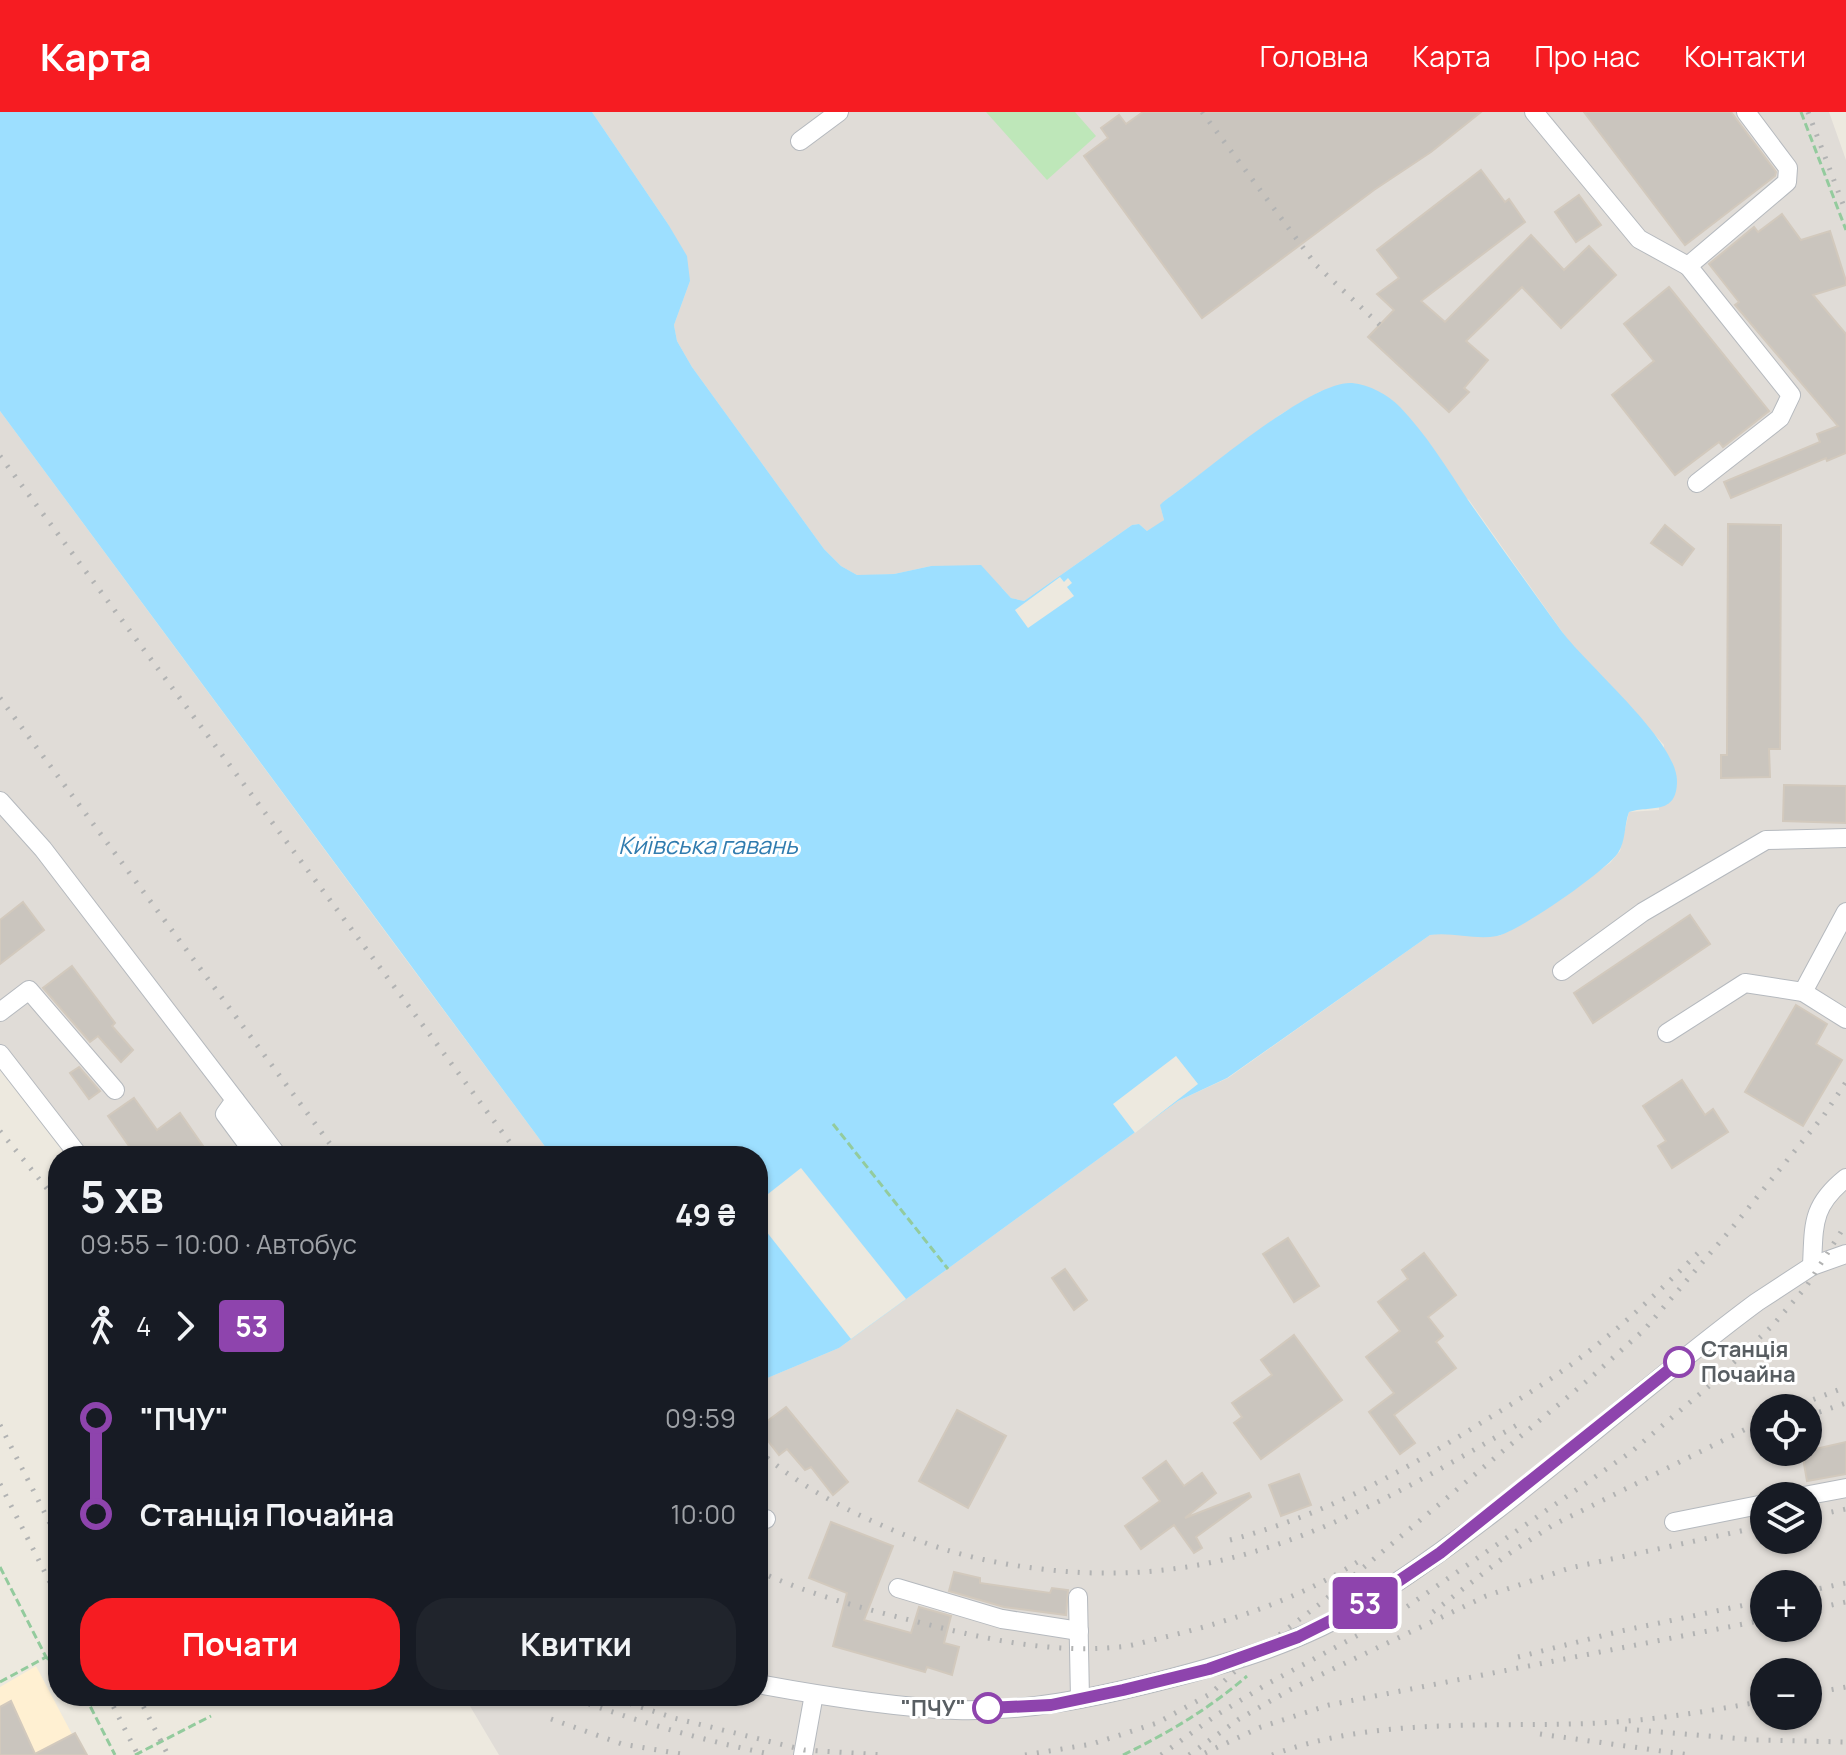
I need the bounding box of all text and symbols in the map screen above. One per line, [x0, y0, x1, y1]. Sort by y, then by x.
text: Карта [40, 30, 152, 82]
text: Головна [1260, 37, 1369, 75]
text: Карта [1413, 37, 1491, 75]
text: Про нас [1535, 37, 1640, 75]
text: Контакти [1684, 37, 1806, 75]
water label: Київська гавань [618, 828, 799, 861]
text: 5 хв [80, 1166, 164, 1226]
text: 49 ₴ [675, 1194, 736, 1235]
text: 09:55 – 10:00 · Автобус [80, 1226, 357, 1262]
icon: walk [80, 1304, 124, 1348]
icon: forward [163, 1304, 207, 1348]
text: 53 [235, 1307, 268, 1345]
text: 4 [136, 1308, 151, 1344]
place label: Станція Почайна [1701, 1334, 1796, 1389]
marker: Станція Почайна [1664, 1347, 1694, 1377]
map controls [1750, 1394, 1822, 1730]
button: locate [1750, 1394, 1822, 1466]
text: "ПЧУ" [140, 1398, 229, 1439]
text: 09:59 [665, 1400, 736, 1436]
button: layers [1750, 1482, 1822, 1554]
text: Станція Почайна [140, 1494, 394, 1535]
text: 10:00 [671, 1496, 736, 1532]
button: + [1750, 1570, 1822, 1642]
line badge: 53 [1329, 1577, 1401, 1629]
text: 53 [1349, 1584, 1381, 1622]
button: Почати [80, 1598, 400, 1690]
button: Квитки [416, 1598, 736, 1690]
button: − [1750, 1658, 1822, 1730]
place label: "ПЧУ" [901, 1693, 966, 1723]
marker: "ПЧУ" [973, 1693, 1003, 1723]

